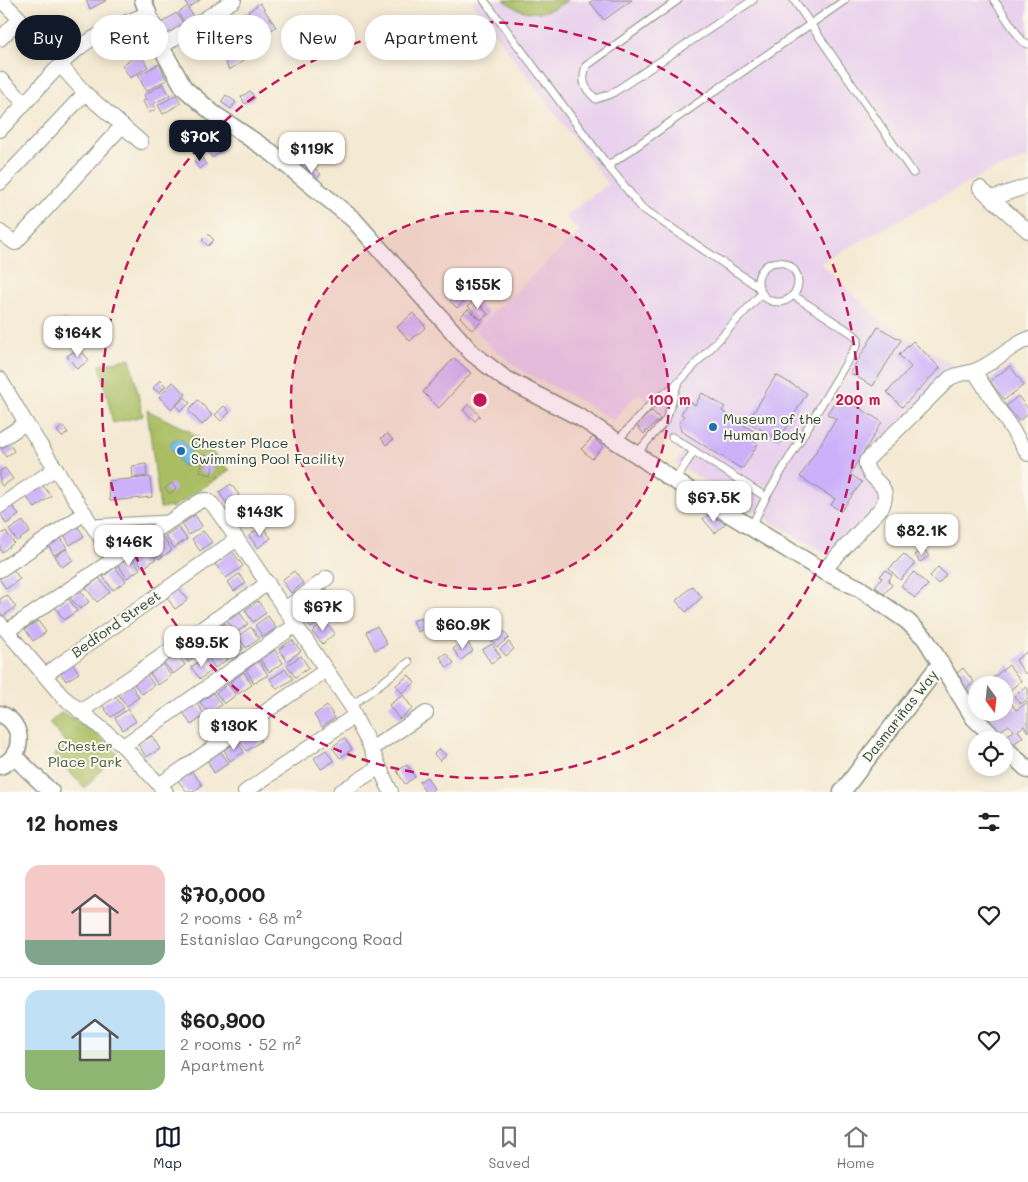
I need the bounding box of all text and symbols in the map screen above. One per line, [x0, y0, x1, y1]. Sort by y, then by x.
chip: Buy [15, 15, 81, 60]
chip: Rent [91, 15, 168, 60]
chip: Filters [178, 15, 271, 60]
chip: New [281, 15, 355, 60]
chip: Apartment [365, 15, 496, 60]
pin: $70K [170, 120, 230, 162]
text: $70K [180, 125, 220, 146]
pin: $119K [277, 132, 347, 174]
text: $119K [290, 137, 334, 158]
pin: $155K [443, 268, 513, 310]
text: $155K [455, 273, 501, 294]
pin: $164K [43, 316, 113, 358]
text: $164K [54, 321, 102, 342]
text: 100 m [647, 389, 691, 409]
text: 200 m [836, 389, 881, 409]
centre of rings [471, 391, 489, 409]
place label: Museum of the Human Body [723, 409, 822, 444]
marker: Museum of the Human Body [707, 421, 719, 433]
place label: Chester Place Swimming Pool Facility [191, 433, 344, 468]
marker: Chester Place Swimming Pool Facility [175, 445, 187, 457]
pin: $67.5K [673, 480, 755, 523]
text: $67.5K [687, 486, 741, 507]
pin: $143K [225, 494, 295, 537]
text: $143K [236, 500, 284, 521]
pin: $82.1K [881, 514, 963, 556]
text: $82.1K [896, 519, 948, 540]
pin: $146K [94, 524, 164, 567]
text: $146K [105, 530, 153, 551]
street label: Bedford Street [67, 586, 164, 661]
pin: $67K [293, 590, 353, 632]
text: $67K [303, 595, 343, 616]
pin: $60.9K [422, 608, 504, 650]
text: $60.9K [436, 613, 490, 634]
pin: $89.5K [161, 626, 243, 668]
text: $89.5K [175, 631, 229, 652]
street label: Dasmariñas Way [858, 666, 942, 766]
north arrow [968, 676, 1012, 721]
map controls [968, 676, 1013, 776]
pin: $130K [199, 708, 269, 751]
text: $130K [210, 714, 258, 735]
button: locate [968, 731, 1013, 776]
park label: Chester Place Park [48, 736, 122, 771]
icon: filters [975, 808, 1003, 836]
text: 12 homes [25, 809, 118, 836]
text: $70,000 [180, 880, 265, 907]
icon: home [65, 885, 125, 945]
icon: heart [975, 901, 1003, 929]
text: 2 rooms · 68 m² [180, 907, 302, 928]
text: Estanislao Carungcong Road [180, 928, 402, 949]
text: $60,900 [180, 1006, 265, 1033]
icon: home [65, 1010, 125, 1070]
icon: heart [975, 1026, 1003, 1054]
text: 2 rooms · 52 m² [180, 1033, 301, 1054]
text: Apartment [180, 1054, 265, 1075]
tab: Map [153, 1123, 182, 1172]
tab: Saved [488, 1123, 530, 1172]
tab: Home [837, 1123, 875, 1172]

